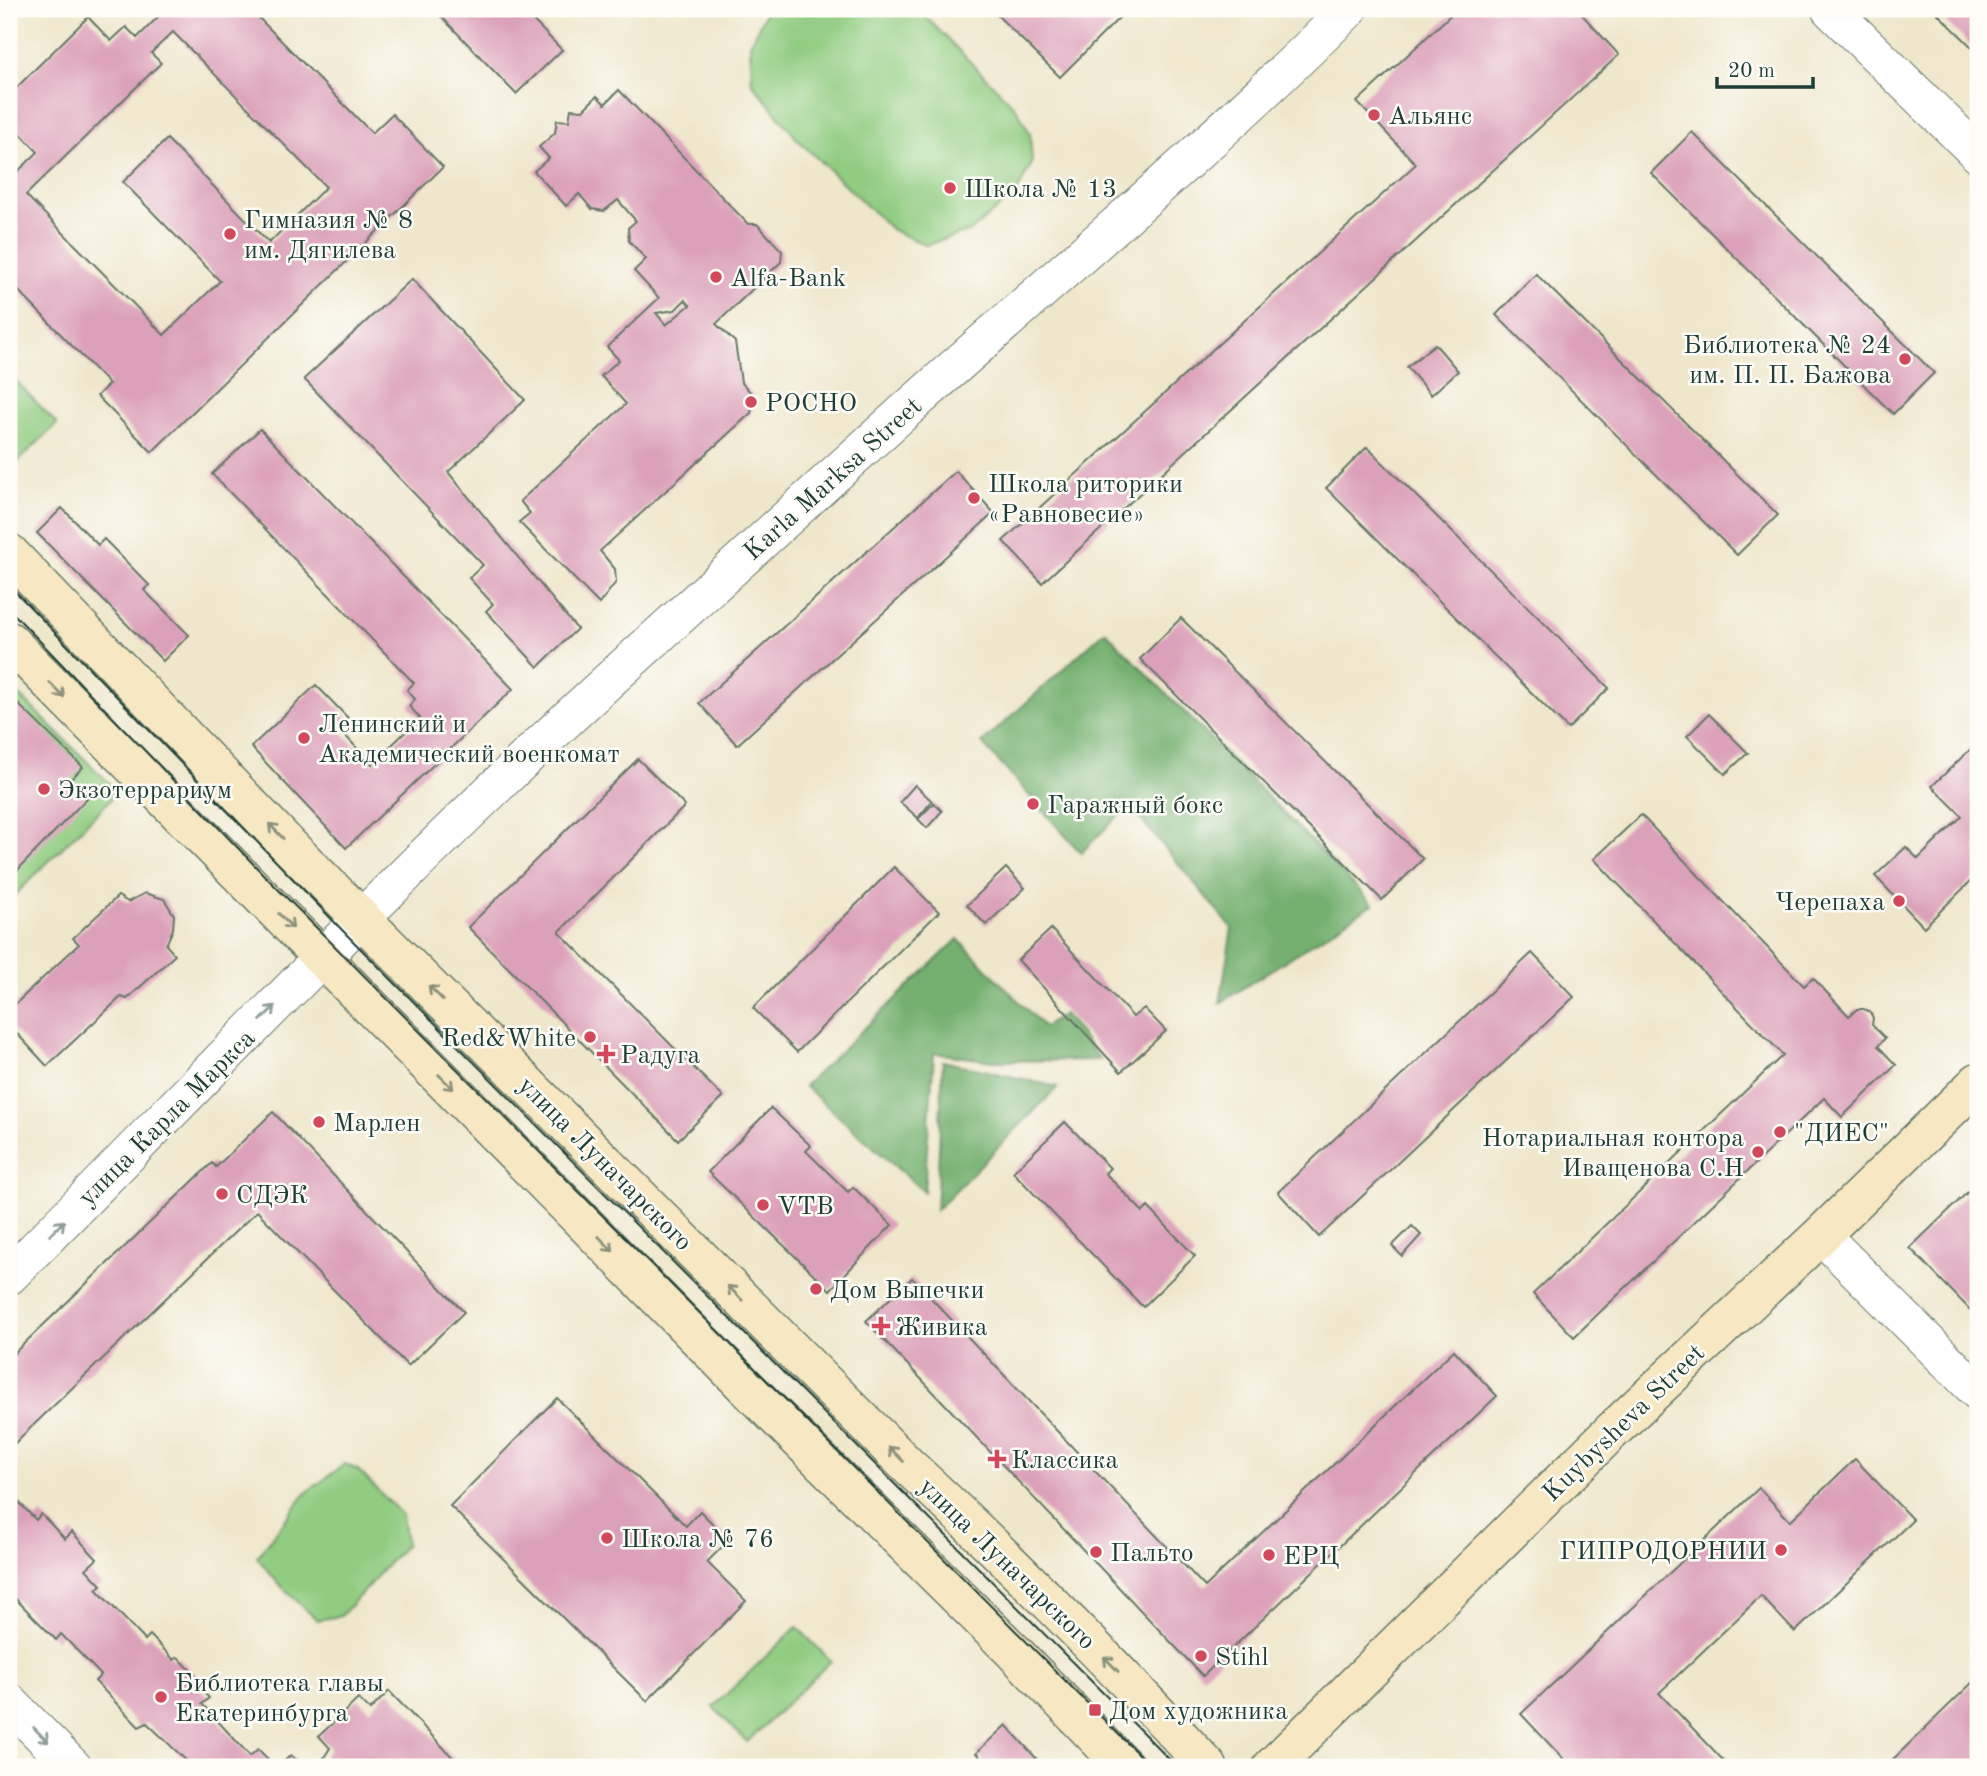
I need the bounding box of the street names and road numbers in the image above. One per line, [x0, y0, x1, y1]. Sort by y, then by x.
street label: Karla Marksa Street [739, 393, 927, 566]
street label: улица Карла Маркса [74, 1025, 261, 1212]
street label: улица Луначарского [513, 1072, 697, 1256]
street label: Kuybysheva Street [1538, 1340, 1710, 1507]
street label: улица Луначарского [913, 1474, 1100, 1655]

